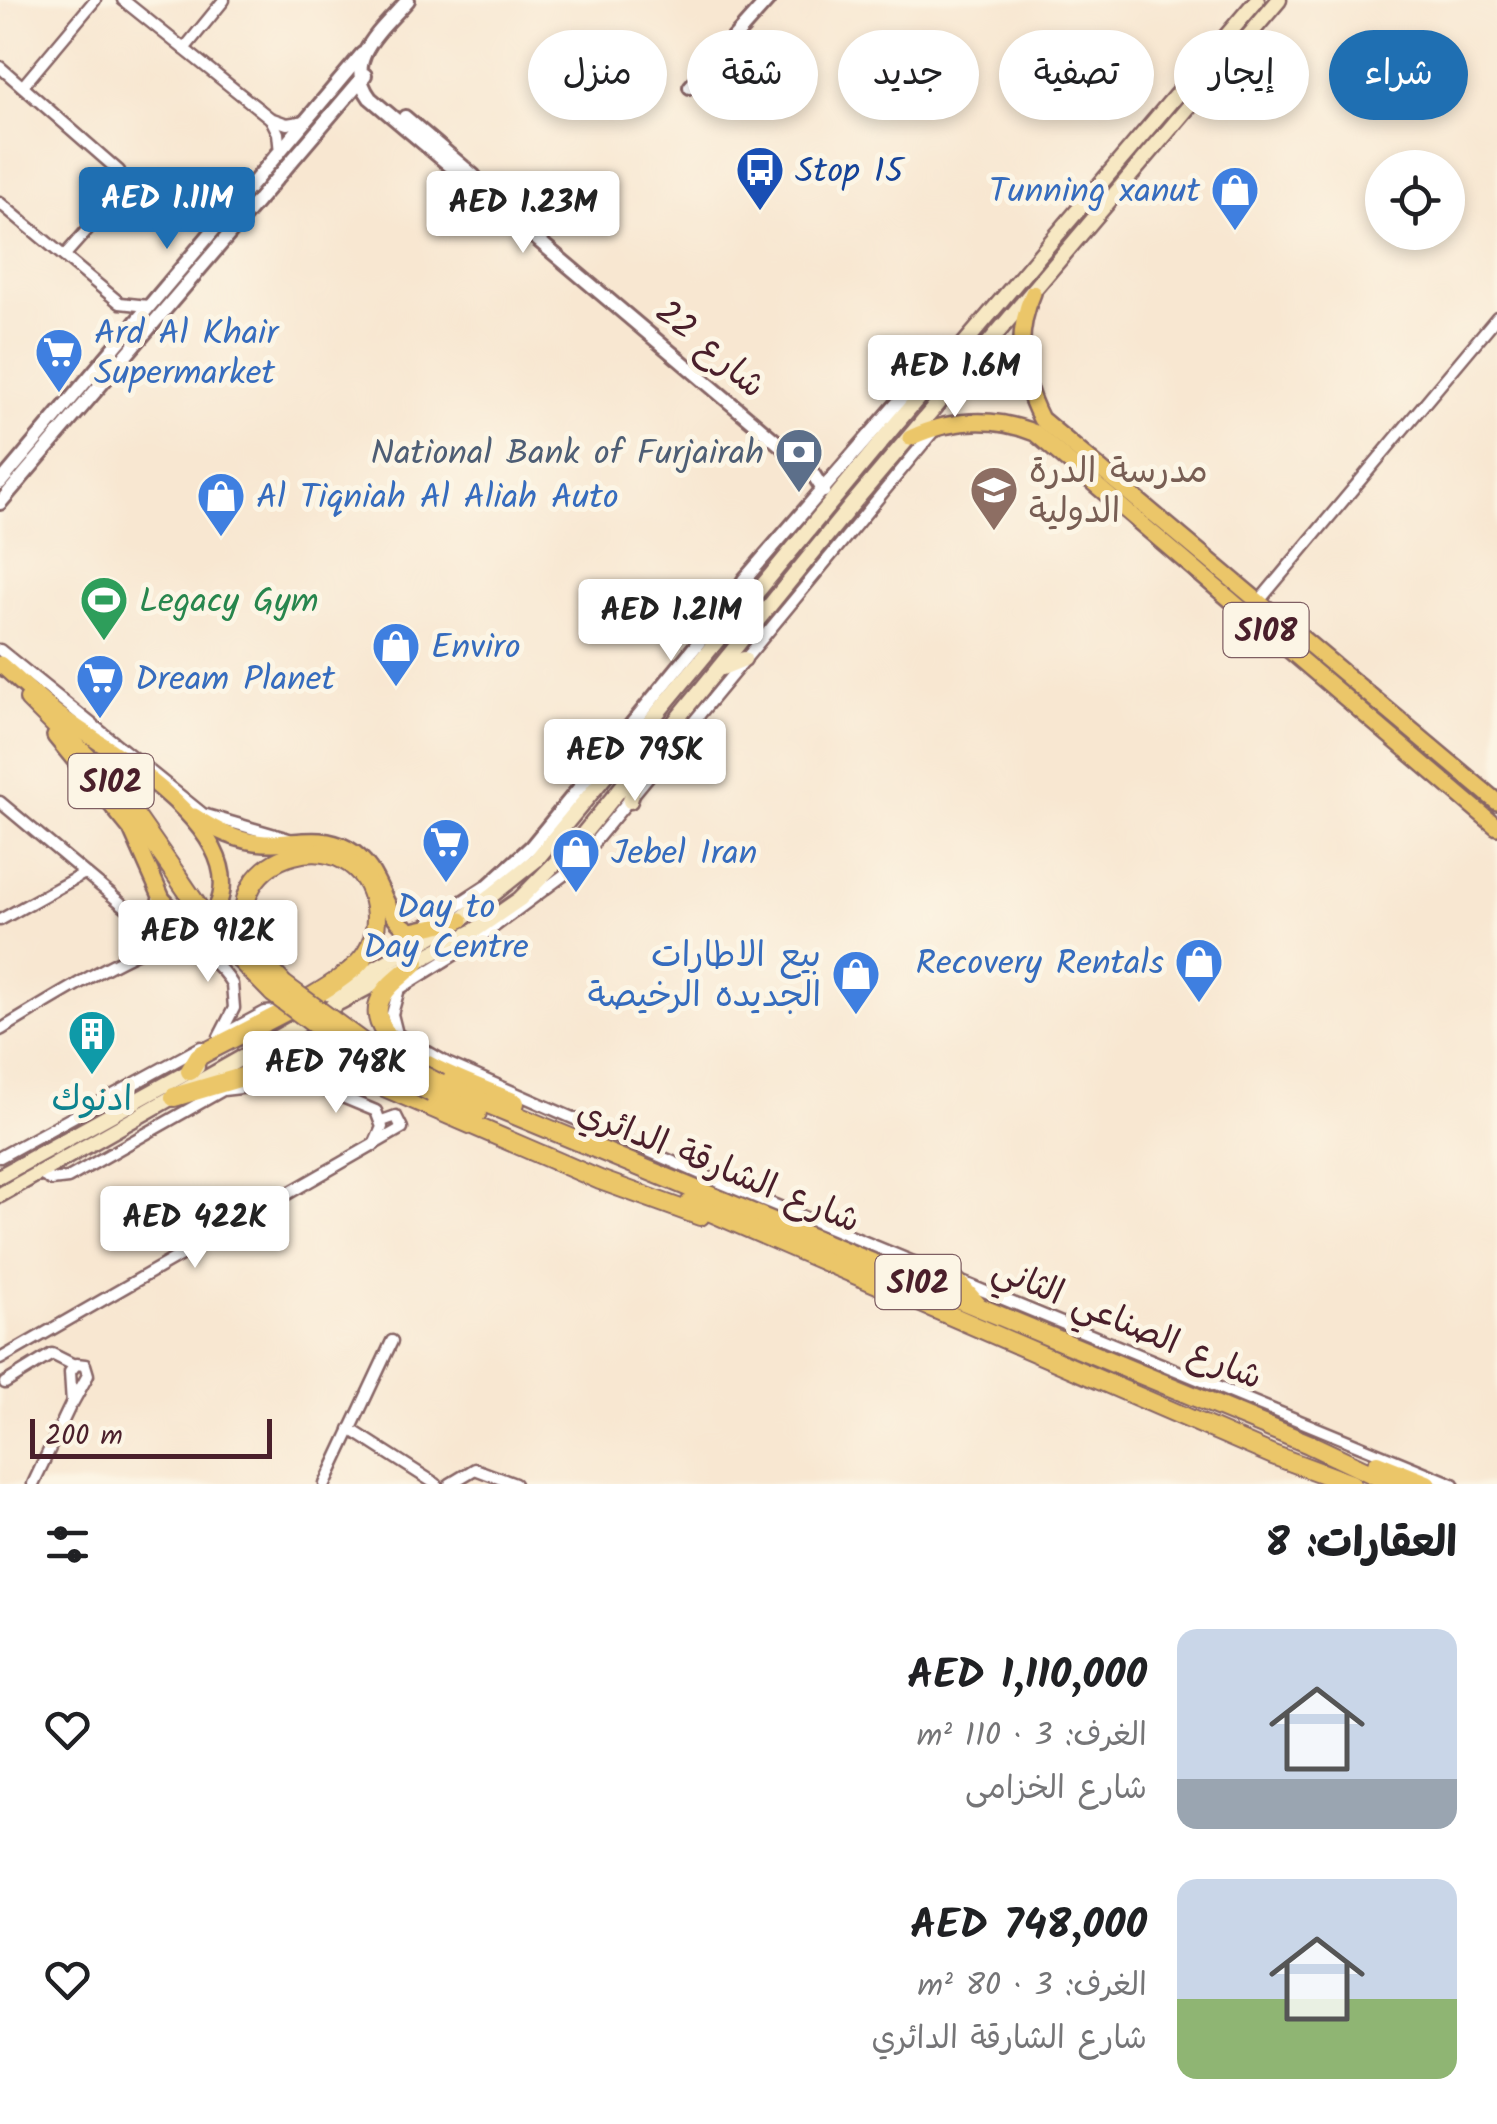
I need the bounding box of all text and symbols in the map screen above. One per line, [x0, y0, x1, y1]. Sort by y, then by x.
chip: منزل [528, 30, 667, 120]
chip: شقة [687, 30, 818, 120]
chip: جديد [838, 30, 979, 120]
chip: تصفية [999, 30, 1154, 120]
chip: إيجار [1174, 30, 1309, 120]
chip: شراء [1329, 30, 1468, 120]
bus stop icon: Stop 15 [734, 144, 786, 212]
place label: Stop 15 [795, 145, 906, 201]
map controls [1365, 150, 1465, 250]
button: locate [1365, 150, 1465, 250]
shop icon: Tunning xanut [1209, 164, 1261, 232]
place label: Tunning xanut [989, 165, 1200, 221]
pin: AED 1.11M [53, 167, 281, 252]
pin: AED 1.23M [409, 171, 637, 256]
text: AED 1.11M [101, 174, 233, 225]
text: AED 1.23M [448, 178, 598, 229]
street label: شارع 22 [641, 287, 777, 414]
place label: Ard Al Khair Supermarket [94, 307, 280, 403]
supermarket icon: Ard Al Khair Supermarket [33, 326, 85, 394]
pin: AED 1.6M [852, 335, 1058, 420]
text: AED 1.6M [890, 342, 1020, 393]
bank icon: National Bank of Furjairah [773, 426, 825, 494]
place label: National Bank of Furjairah [370, 427, 764, 483]
place label: مدرسة الدرة الدولية [1029, 445, 1208, 541]
school or university icon: مدرسة الدرة الدولية [968, 464, 1020, 532]
shop icon: Al Tiqniah Al Aliah Auto [195, 470, 247, 538]
place label: Al Tiqniah Al Aliah Auto [256, 471, 619, 527]
sports icon: Legacy Gym [78, 574, 130, 642]
place label: Legacy Gym [139, 575, 319, 631]
pin: AED 1.21M [557, 579, 785, 664]
text: AED 1.21M [600, 586, 742, 637]
road number: S108 [1224, 603, 1308, 657]
shop icon: Enviro [370, 620, 422, 688]
place label: Enviro [431, 621, 521, 677]
supermarket icon: Dream Planet [74, 652, 126, 720]
place label: Dream Planet [135, 653, 336, 709]
pin: AED 795K [532, 719, 738, 804]
text: AED 795K [566, 726, 704, 777]
road number: S102 [68, 754, 154, 808]
supermarket icon: Day to Day Centre [420, 816, 472, 884]
shop icon: Jebel Iran [550, 826, 602, 894]
place label: Jebel Iran [611, 827, 757, 883]
place label: Day to Day Centre [363, 881, 529, 977]
pin: AED 912K [105, 900, 311, 985]
text: AED 912K [140, 907, 276, 958]
place label: بيع الاطارات الجديده الرخيصة [588, 929, 821, 1025]
shop icon: Recovery Rentals [1173, 936, 1225, 1004]
place label: Recovery Rentals [916, 937, 1164, 993]
shop icon: بيع الاطارات الجديده الرخيصة [830, 948, 882, 1016]
building icon: ادنوك [66, 1008, 118, 1076]
pin: AED 748K [233, 1031, 439, 1116]
text: AED 748K [265, 1038, 407, 1089]
place label: ادنوك [52, 1073, 132, 1129]
street label: شارع الشارقة الدائري [568, 1085, 868, 1250]
pin: AED 422K [92, 1186, 298, 1271]
text: AED 422K [122, 1193, 268, 1244]
street label: شارع الصناعي الثاني [983, 1243, 1271, 1407]
road number: S102 [876, 1255, 960, 1309]
scale bar [30, 1414, 272, 1458]
text: 200 m [45, 1414, 123, 1459]
text: العقارات: 8 [1265, 1511, 1457, 1578]
icon: filters [40, 1517, 95, 1572]
text: AED 1,110,000 [907, 1643, 1147, 1710]
icon: home [1257, 1669, 1377, 1789]
icon: heart [40, 1702, 95, 1757]
text: الغرف: 3 · 110 m² [917, 1711, 1147, 1762]
text: شارع الخزامى [965, 1764, 1147, 1815]
text: AED 748,000 [910, 1893, 1147, 1960]
icon: home [1257, 1919, 1377, 2039]
icon: heart [40, 1952, 95, 2007]
text: الغرف: 3 · 80 m² [918, 1961, 1147, 2012]
text: شارع الشارقة الدائري [872, 2014, 1147, 2065]

